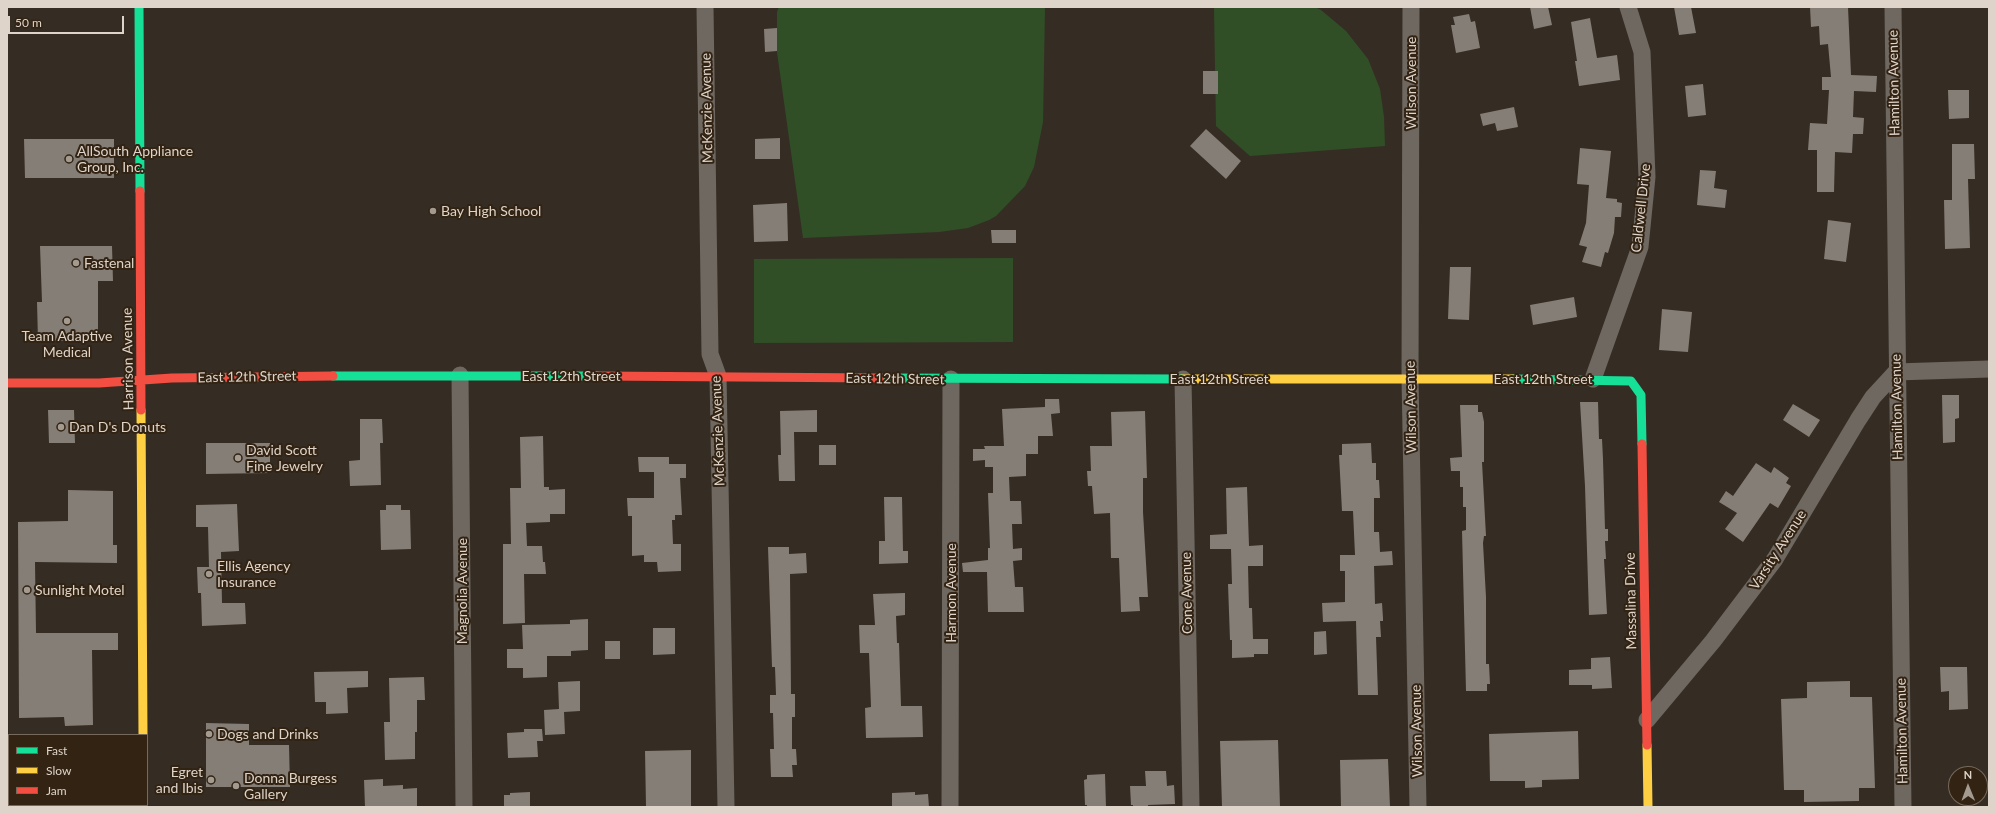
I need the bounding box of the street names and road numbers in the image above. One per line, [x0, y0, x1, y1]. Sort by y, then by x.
street label: Hamilton Avenue [1885, 30, 1903, 136]
street label: Wilson Avenue [1403, 37, 1419, 129]
street label: McKenzie Avenue [698, 53, 716, 163]
street label: Caldwell Drive [1628, 163, 1654, 253]
street label: Harrison Avenue [119, 307, 137, 411]
street label: Hamilton Avenue [1888, 354, 1906, 460]
street label: Wilson Avenue [1402, 360, 1420, 454]
street label: East 12th Street [197, 368, 297, 386]
street label: East 12th Street [521, 368, 621, 384]
street label: East 12th Street [845, 370, 945, 388]
street label: East 12th Street [1169, 371, 1269, 387]
street label: East 12th Street [1493, 371, 1593, 387]
street label: McKenzie Avenue [708, 376, 728, 486]
street label: Varsity Avenue [1746, 507, 1810, 593]
street label: Magnolia Avenue [454, 538, 470, 644]
street label: Harmon Avenue [943, 543, 959, 643]
street label: Cone Avenue [1178, 552, 1196, 634]
street label: Massalina Drive [1622, 552, 1640, 650]
street label: Hamilton Avenue [1893, 678, 1911, 784]
street label: Wilson Avenue [1408, 684, 1426, 778]

